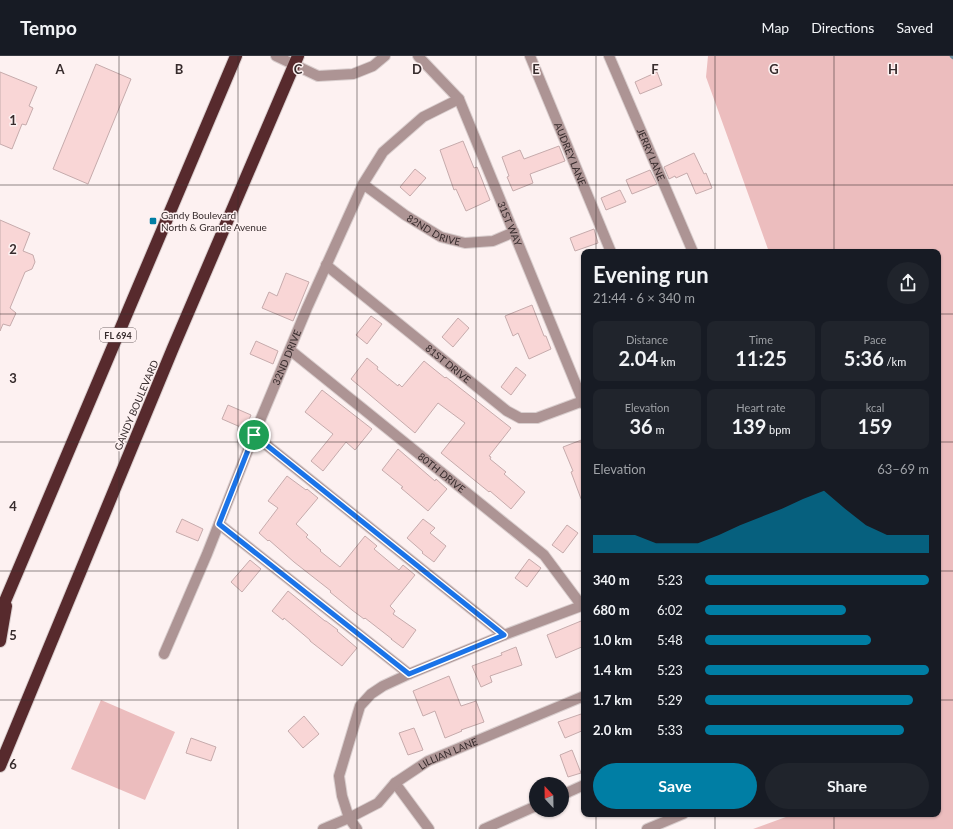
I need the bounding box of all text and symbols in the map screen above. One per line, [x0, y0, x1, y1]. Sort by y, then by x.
text: Tempo [20, 16, 77, 39]
text: Map [762, 19, 789, 36]
text: Directions [811, 19, 874, 36]
text: Saved [896, 19, 933, 36]
text: A [54, 61, 65, 77]
text: B [175, 61, 184, 77]
text: C [294, 61, 303, 77]
text: D [412, 61, 422, 77]
text: E [532, 61, 540, 77]
text: F [651, 61, 659, 77]
text: G [769, 61, 779, 77]
text: H [888, 61, 898, 77]
text: 1 [9, 112, 17, 128]
street label: AUDREY LANE [552, 121, 589, 188]
street label: JERRY LANE [635, 126, 668, 183]
street label: 31ST WAY [496, 199, 525, 248]
place label: Gandy Boulevard North & Grande Avenue [161, 209, 267, 233]
street label: 82ND DRIVE [405, 212, 462, 248]
marker: Gandy Boulevard North & Grande Avenue [148, 216, 158, 226]
text: 2 [9, 241, 17, 257]
text: Evening run [593, 261, 709, 288]
button: share [887, 262, 929, 304]
text: 21:44 · 6 × 340 m [593, 290, 695, 306]
road number: FL 694 [100, 328, 136, 342]
street label: 32ND DRIVE [270, 328, 303, 387]
text: Distance [626, 333, 668, 346]
text: Time [749, 333, 773, 346]
text: Pace [864, 333, 886, 346]
street label: 81ST DRIVE [423, 342, 473, 385]
text: 2.04 [618, 346, 658, 370]
text: 11:25 [735, 346, 787, 370]
text: 5:36 [844, 346, 884, 370]
text: km [658, 355, 676, 368]
text: /km [884, 355, 906, 368]
street label: GANDY BOULEVARD [112, 358, 161, 452]
text: 3 [9, 370, 17, 386]
text: Elevation [625, 401, 669, 414]
text: Heart rate [736, 401, 786, 414]
text: kcal [866, 401, 884, 414]
text: 36 [629, 414, 653, 438]
text: 139 [731, 414, 766, 438]
text: 159 [858, 414, 892, 438]
pin [237, 418, 271, 452]
text: m [653, 423, 665, 436]
text: bpm [766, 423, 791, 436]
icon: arrive [243, 424, 265, 446]
street label: 80TH DRIVE [416, 450, 468, 495]
text: Elevation [593, 461, 646, 477]
text: 63–69 m [877, 461, 929, 477]
text: 4 [9, 498, 17, 514]
text: 340 m [593, 572, 630, 588]
text: 5:23 [657, 572, 683, 588]
text: 680 m [593, 602, 630, 618]
text: 6:02 [657, 602, 683, 618]
text: 5 [9, 627, 17, 643]
text: 1.0 km [593, 632, 632, 648]
text: 5:48 [657, 632, 683, 648]
text: 1.4 km [593, 662, 632, 678]
text: 5:23 [657, 662, 683, 678]
text: 1.7 km [593, 692, 632, 708]
text: 5:29 [657, 692, 683, 708]
text: 2.0 km [593, 722, 632, 738]
text: 5:33 [657, 722, 683, 738]
street label: LILLIAN LANE [416, 735, 479, 772]
text: 6 [9, 756, 17, 772]
button: Save [593, 763, 757, 809]
button: Share [765, 763, 929, 809]
north arrow [529, 777, 569, 817]
map controls [529, 777, 569, 817]

